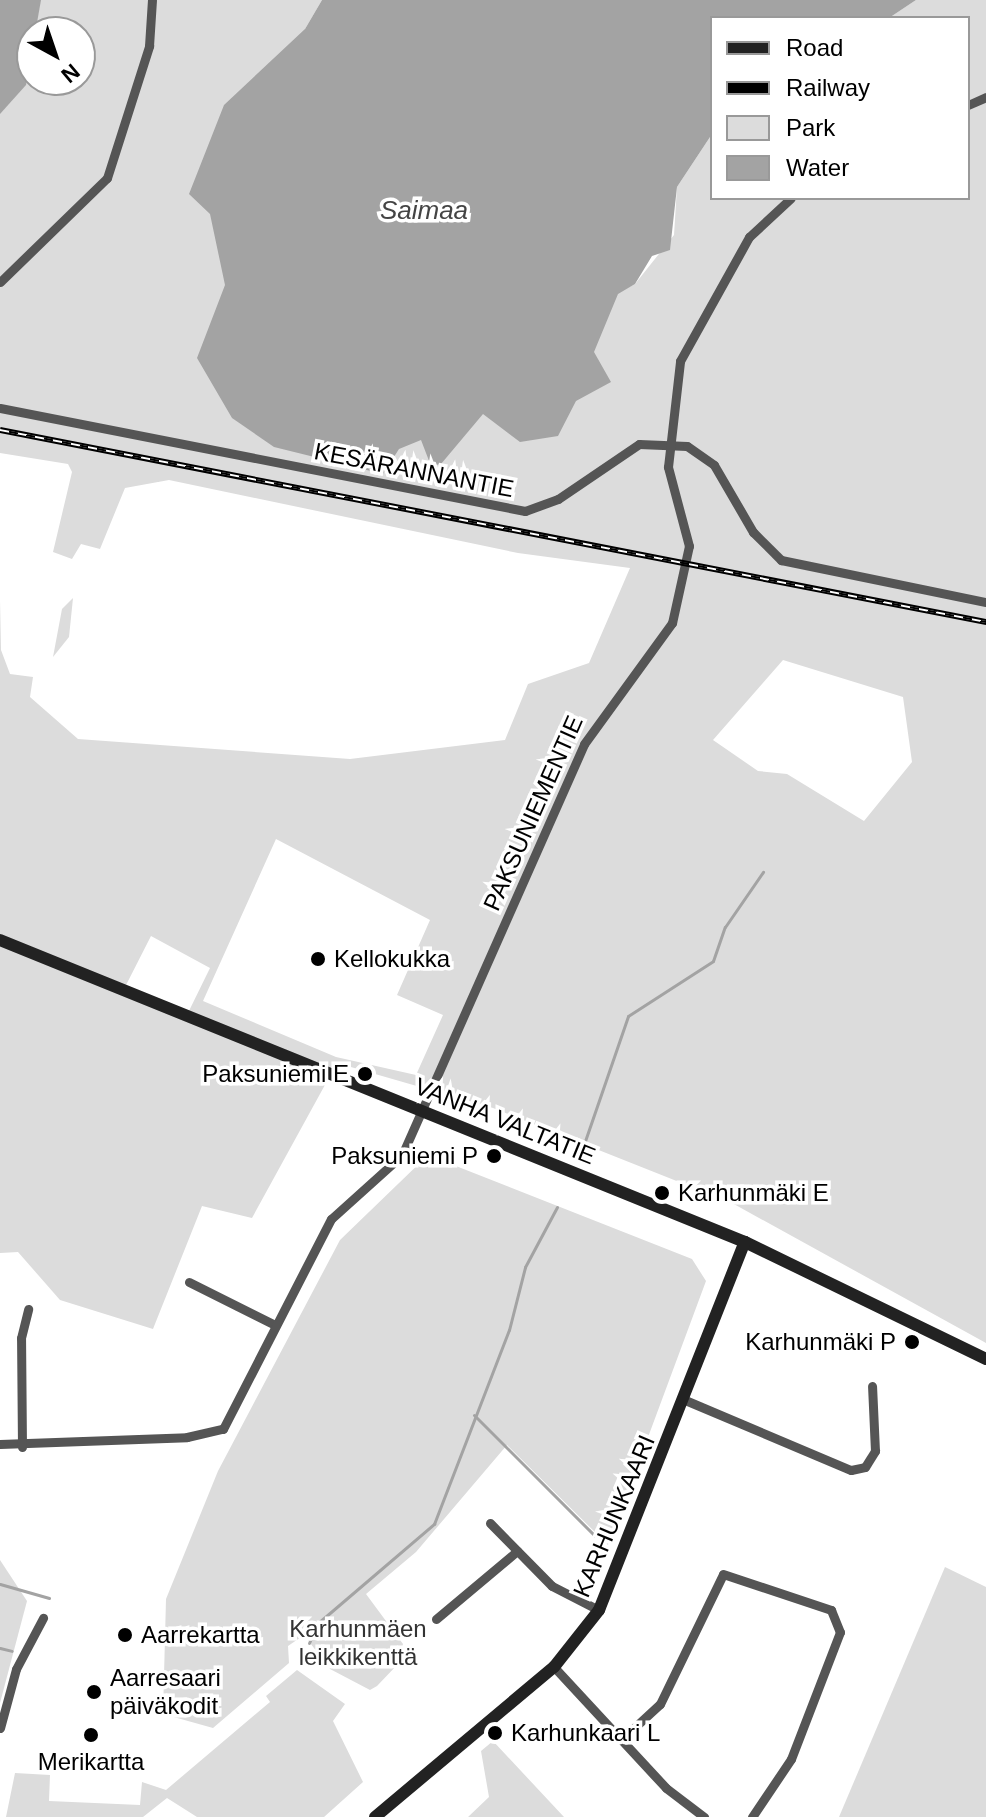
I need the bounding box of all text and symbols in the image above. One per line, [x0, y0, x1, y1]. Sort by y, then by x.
north arrow [16, 16, 96, 96]
legend [710, 16, 970, 200]
text: Road [786, 34, 843, 61]
text: N [56, 59, 85, 88]
text: Railway [786, 74, 870, 101]
text: Park [786, 114, 835, 141]
text: Water [786, 154, 849, 181]
water label: Saimaa [380, 195, 468, 227]
street label: KESÄRANNANTIE [312, 437, 516, 503]
street label: PAKSUNIEMENTIE [477, 711, 589, 915]
place label: Kellokukka [334, 945, 450, 973]
marker: Kellokukka [309, 950, 327, 968]
place label: Paksuniemi E [202, 1060, 349, 1088]
marker: Paksuniemi E [356, 1065, 374, 1083]
street label: VANHA VALTATIE [410, 1071, 600, 1171]
place label: Paksuniemi P [331, 1142, 478, 1170]
marker: Paksuniemi P [485, 1147, 503, 1165]
place label: Karhunmäki E [678, 1179, 829, 1207]
marker: Karhunmäki E [653, 1184, 671, 1202]
place label: Karhunmäki P [745, 1328, 896, 1356]
marker: Karhunmäki P [903, 1333, 921, 1351]
street label: KARHUNKAARI [567, 1431, 661, 1601]
park label: Karhunmäen leikkikenttä [289, 1615, 427, 1671]
place label: Aarrekartta [141, 1621, 260, 1649]
marker: Aarrekartta [116, 1626, 134, 1644]
place label: Aarresaari päiväkodit [110, 1664, 221, 1720]
marker: Aarresaari päiväkodit [85, 1683, 103, 1701]
place label: Karhunkaari L [511, 1719, 660, 1747]
marker: Karhunkaari L [486, 1724, 504, 1742]
marker: Merikartta [82, 1726, 100, 1744]
place label: Merikartta [38, 1748, 144, 1776]

